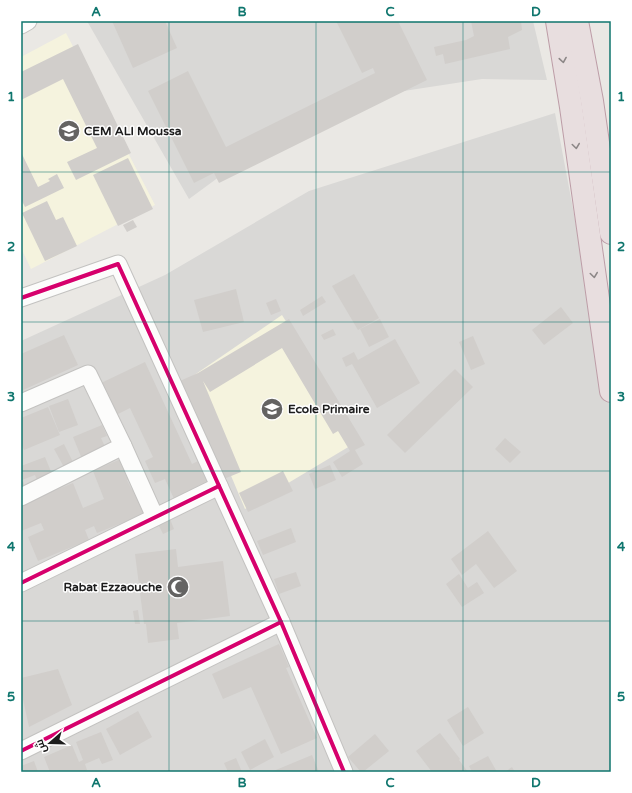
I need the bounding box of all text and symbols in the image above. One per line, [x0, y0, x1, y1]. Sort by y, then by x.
text: A [91, 4, 101, 20]
text: B [237, 4, 247, 20]
text: C [385, 4, 395, 20]
text: D [531, 4, 541, 20]
one-way arrow [558, 56, 567, 63]
text: 1 [7, 89, 15, 105]
text: 1 [617, 89, 625, 105]
school or university icon: CEM ALI Moussa [56, 118, 82, 144]
place label: CEM ALI Moussa [84, 124, 182, 138]
one-way arrow [571, 143, 580, 149]
text: 2 [7, 239, 15, 255]
text: 2 [617, 239, 625, 255]
one-way arrow [589, 272, 598, 278]
text: 3 [7, 389, 15, 405]
text: 3 [617, 389, 625, 405]
school or university icon: Ecole Primaire [259, 396, 285, 422]
place label: Ecole Primaire [288, 402, 370, 416]
text: 4 [7, 539, 16, 555]
text: 4 [617, 539, 626, 555]
mosque icon: Rabat Ezzaouche [165, 574, 191, 600]
place label: Rabat Ezzaouche [63, 580, 162, 594]
text: 5 [7, 689, 15, 705]
text: 5 [617, 689, 625, 705]
north arrow [30, 723, 70, 763]
text: ش [33, 737, 50, 755]
text: A [91, 775, 101, 791]
text: B [237, 775, 247, 791]
text: C [385, 775, 395, 791]
text: D [531, 775, 541, 791]

